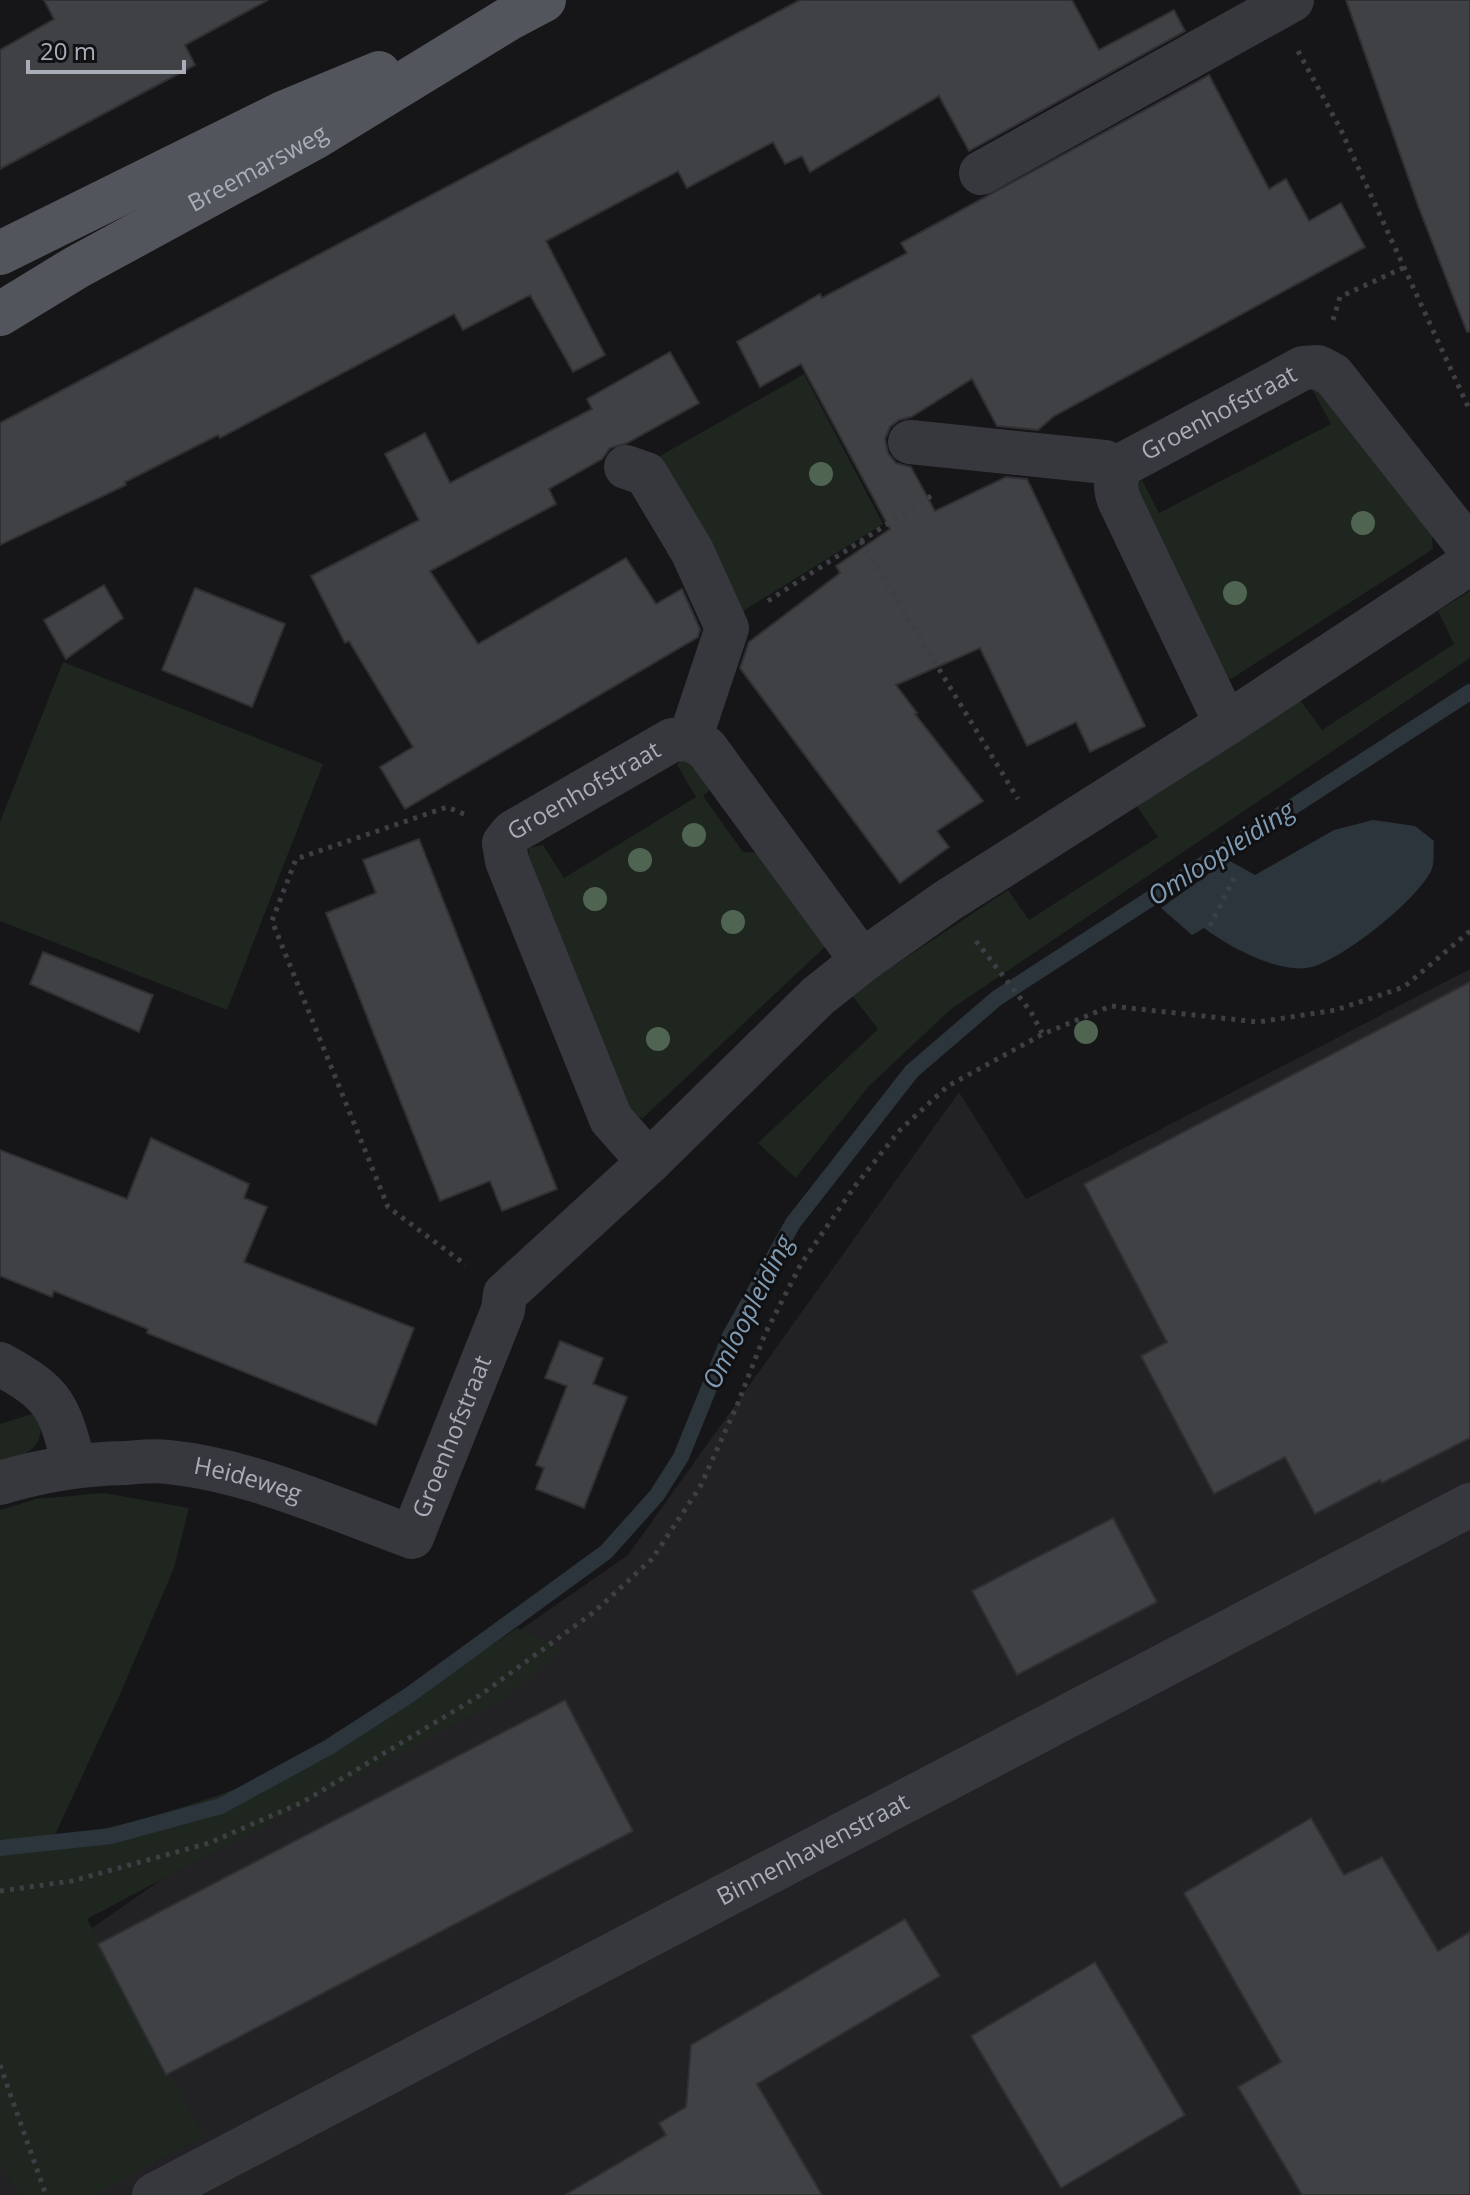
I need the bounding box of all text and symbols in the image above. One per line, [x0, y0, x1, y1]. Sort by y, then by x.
scale bar [28, 24, 184, 74]
text: 20 m [40, 34, 96, 67]
street label: Breemarsweg [181, 116, 333, 219]
street label: Groenhofstraat [1134, 357, 1302, 467]
street label: Groenhofstraat [500, 732, 666, 847]
water label: Omloopleiding [1140, 790, 1302, 913]
water label: Omloopleiding [693, 1227, 802, 1395]
street label: Groenhofstraat [403, 1350, 498, 1522]
street label: Heideweg [192, 1448, 307, 1509]
street label: Binnenhavenstraat [710, 1784, 914, 1912]

